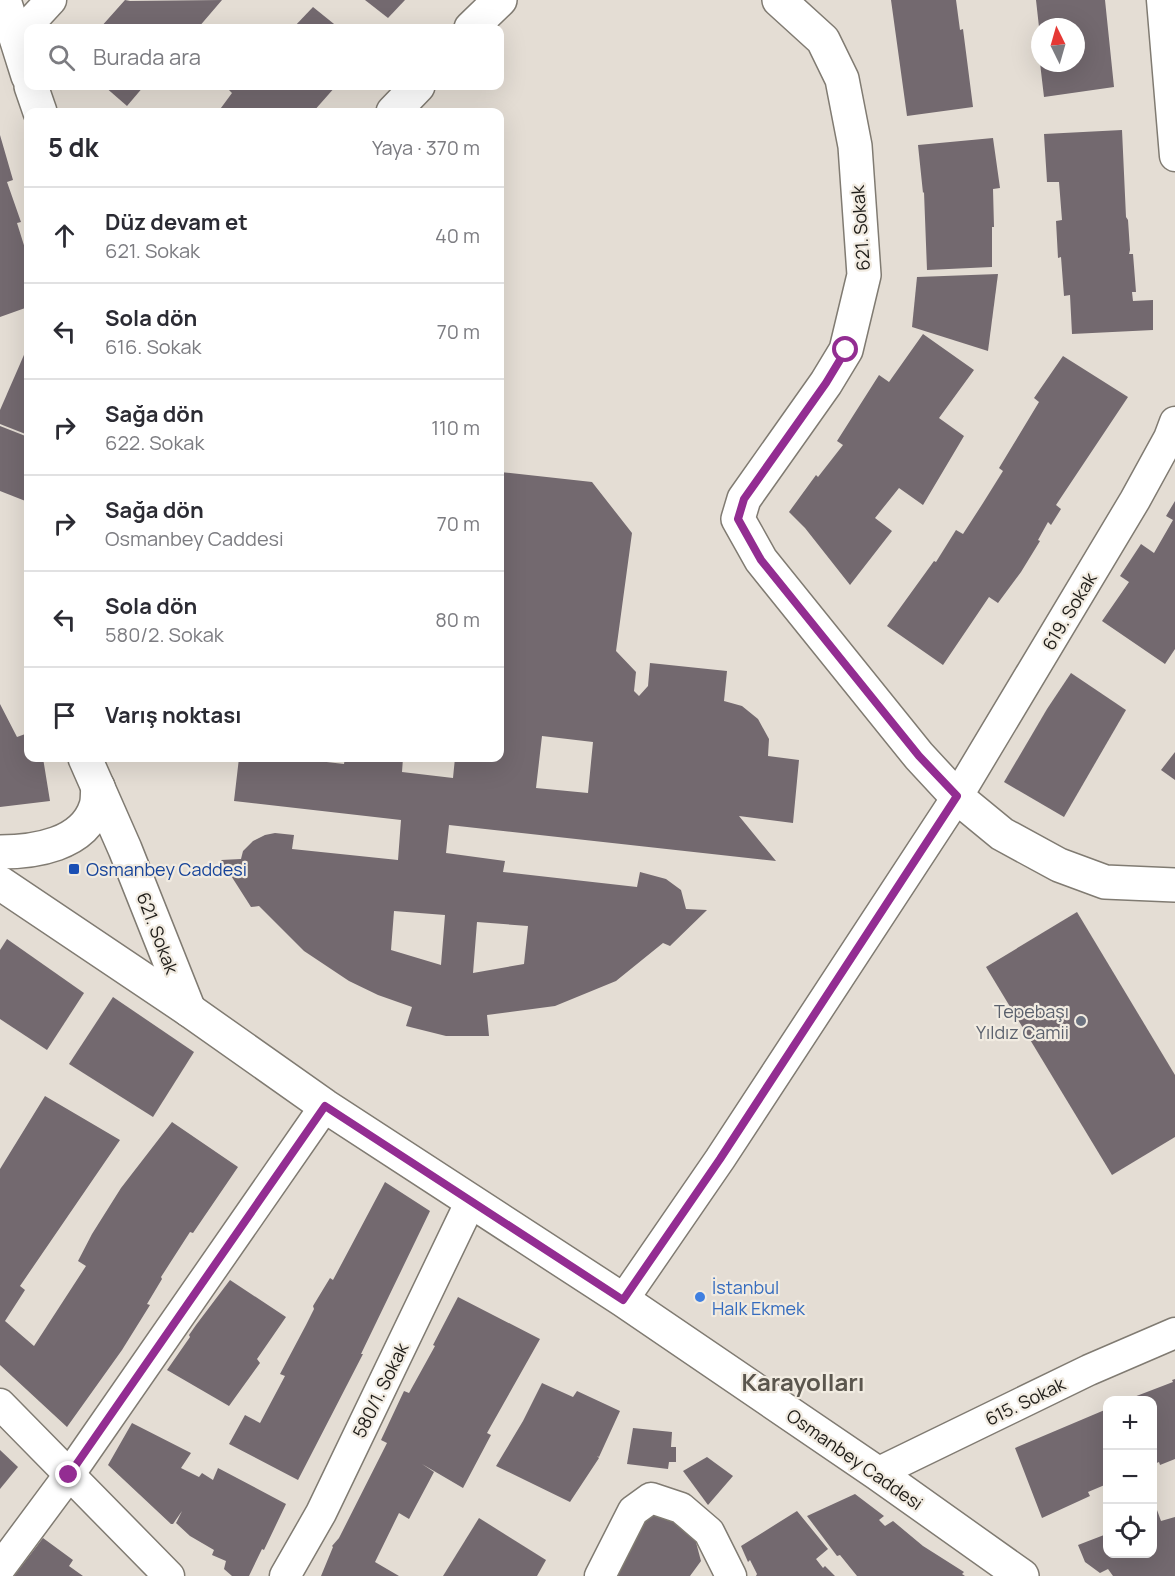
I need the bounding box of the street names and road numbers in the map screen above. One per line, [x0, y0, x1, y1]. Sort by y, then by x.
street label: 621. Sokak [845, 183, 875, 271]
street label: 619. Sokak [1036, 567, 1102, 654]
street label: 621. Sokak [131, 889, 185, 978]
street label: 580/1. Sokak [347, 1338, 414, 1441]
street label: 615. Sokak [981, 1371, 1070, 1431]
street label: Osmanbey Caddesi [782, 1403, 928, 1515]

